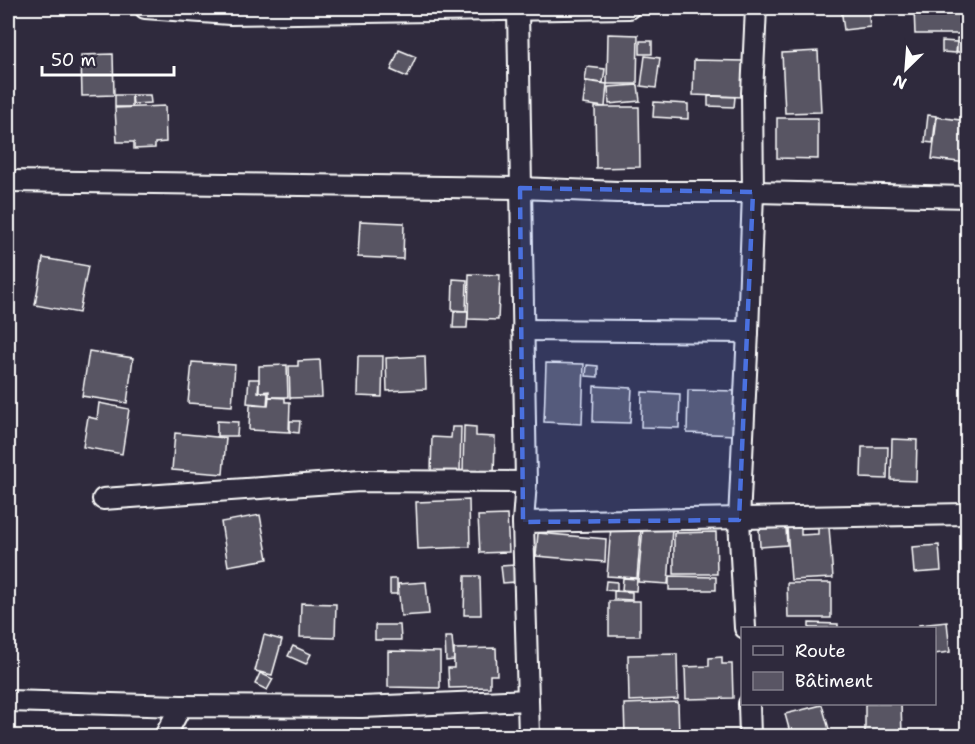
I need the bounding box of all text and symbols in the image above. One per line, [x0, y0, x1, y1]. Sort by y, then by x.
scale bar [42, 39, 174, 77]
north arrow [876, 39, 936, 99]
text: 50 m [51, 48, 96, 72]
text: N [890, 70, 910, 94]
legend [741, 627, 936, 705]
text: Route [795, 639, 846, 663]
text: Bâtiment [795, 669, 873, 693]

